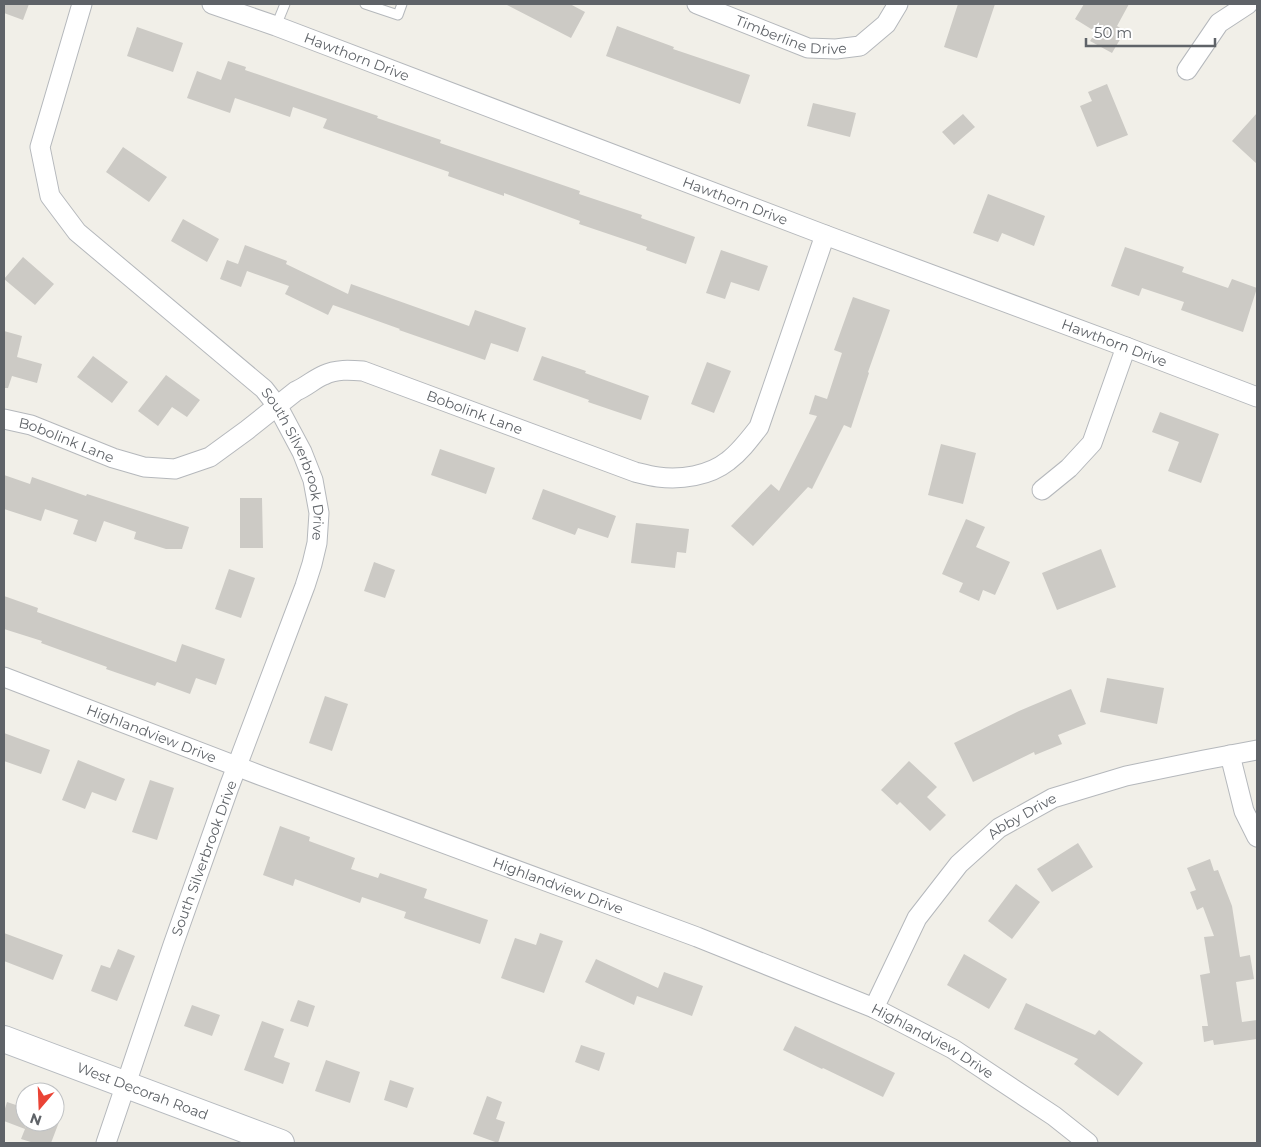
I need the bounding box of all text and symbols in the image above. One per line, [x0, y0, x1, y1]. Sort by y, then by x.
street label: Timberline Drive [733, 11, 848, 58]
scale bar [1086, 15, 1215, 47]
text: 50 m [1094, 23, 1132, 42]
street label: Hawthorn Drive [301, 29, 412, 85]
street label: Hawthorn Drive [680, 173, 790, 229]
street label: Hawthorn Drive [1059, 315, 1170, 371]
street label: South Silverbrook Drive [257, 384, 328, 541]
street label: Bobolink Lane [424, 386, 525, 439]
street label: Bobolink Lane [17, 414, 117, 467]
street label: Highlandview Drive [84, 701, 219, 767]
street label: South Silverbrook Drive [167, 778, 241, 938]
street label: Abby Drive [984, 789, 1060, 843]
street label: Highlandview Drive [490, 853, 626, 918]
street label: Highlandview Drive [868, 999, 997, 1082]
street label: West Decorah Road [74, 1058, 211, 1124]
north arrow [15, 1082, 65, 1132]
text: N [27, 1109, 44, 1130]

